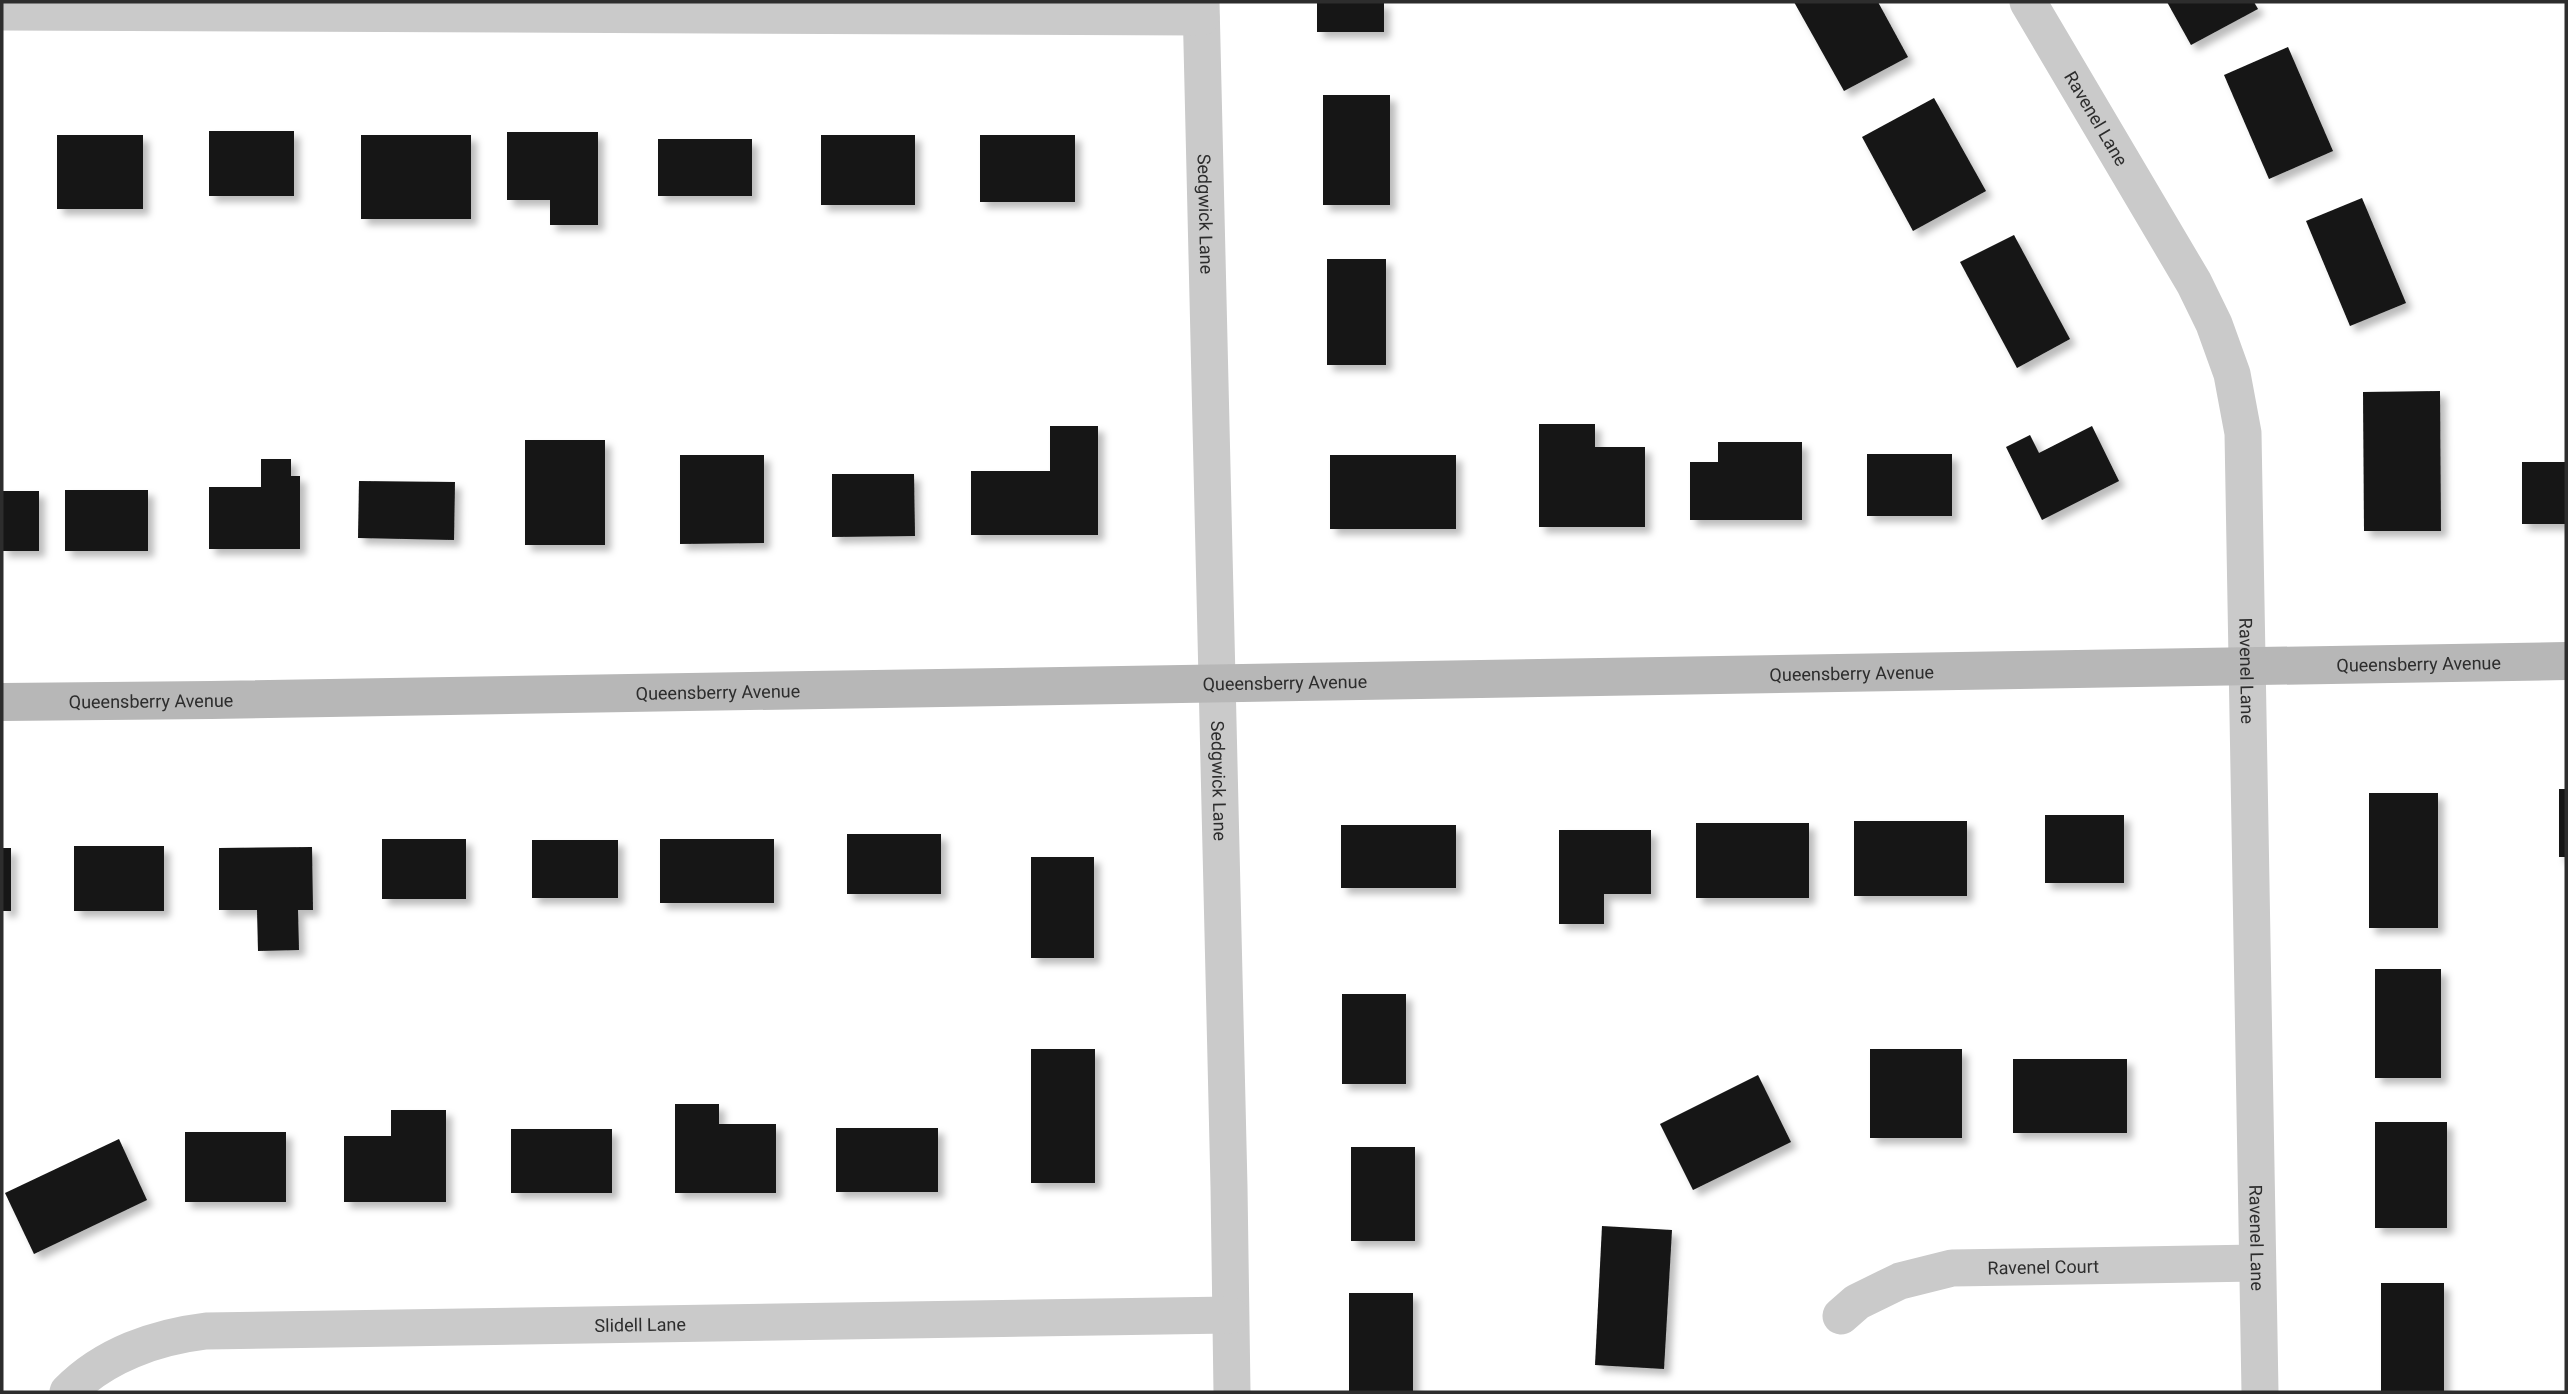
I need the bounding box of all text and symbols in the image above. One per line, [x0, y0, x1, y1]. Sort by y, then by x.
street label: Ravenel Lane [2061, 67, 2133, 169]
street label: Sedgwick Lane [1194, 153, 1218, 274]
street label: Ravenel Lane [2236, 617, 2259, 724]
street label: Queensberry Avenue [2336, 652, 2501, 675]
street label: Queensberry Avenue [1769, 661, 1934, 685]
street label: Queensberry Avenue [1202, 670, 1367, 694]
street label: Queensberry Avenue [635, 680, 800, 703]
street label: Queensberry Avenue [69, 689, 233, 712]
street label: Sedgwick Lane [1207, 720, 1231, 841]
street label: Ravenel Lane [2246, 1184, 2269, 1291]
street label: Ravenel Court [1987, 1255, 2099, 1278]
street label: Slidell Lane [594, 1313, 686, 1335]

